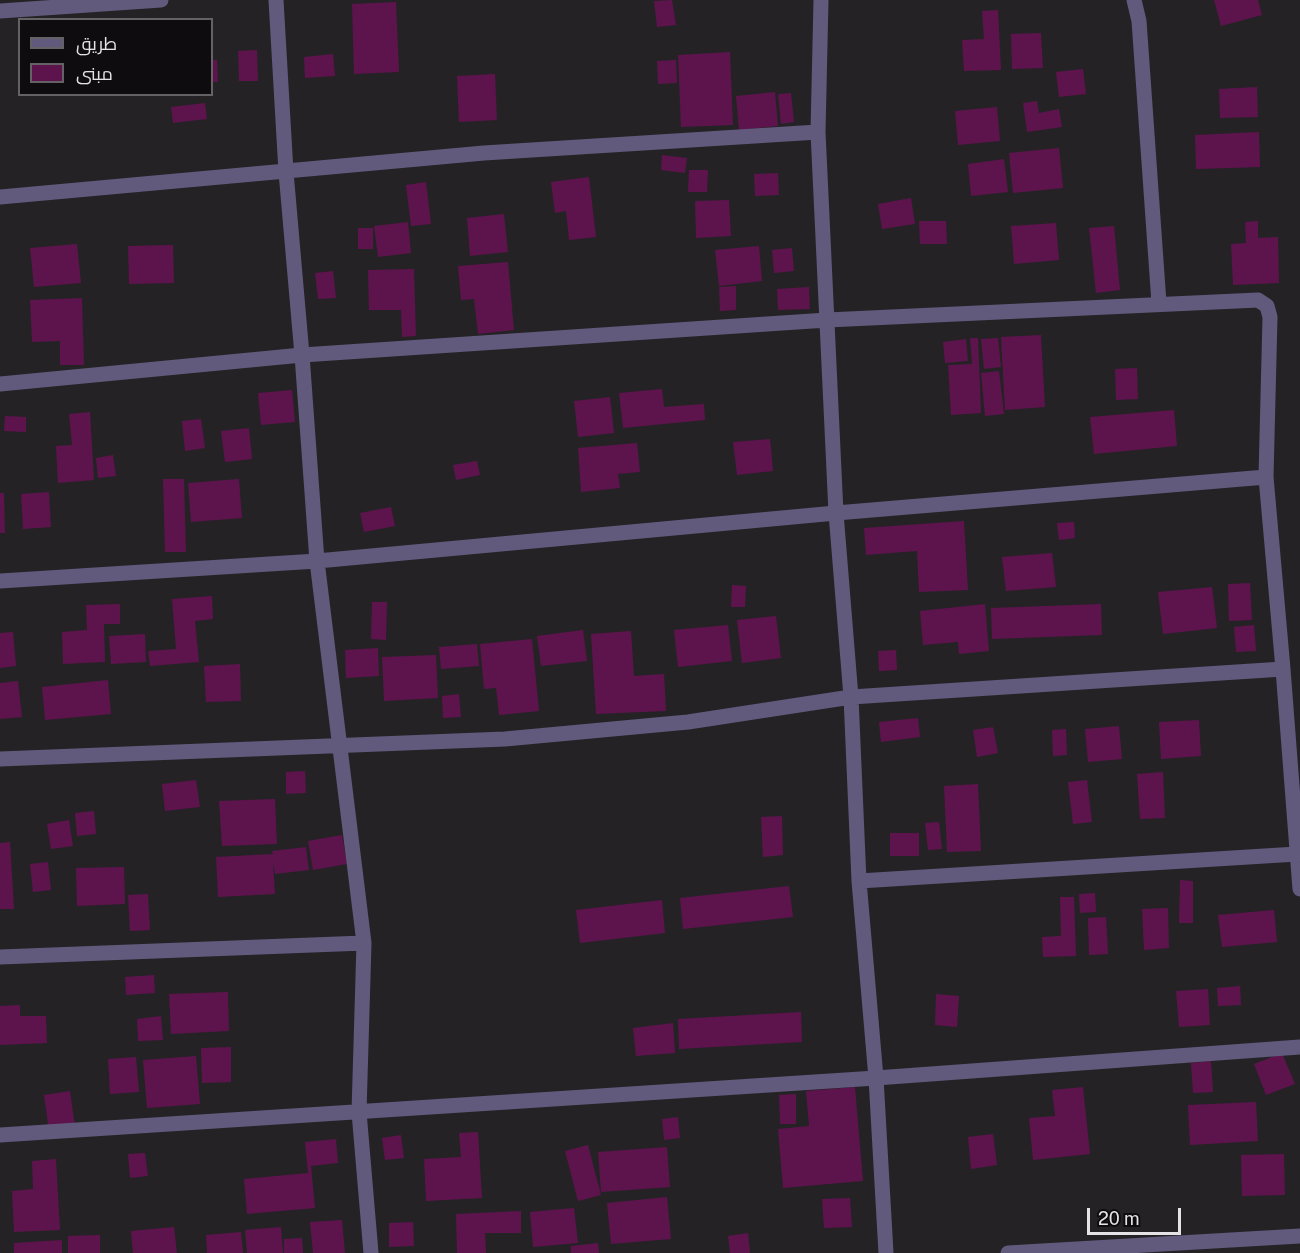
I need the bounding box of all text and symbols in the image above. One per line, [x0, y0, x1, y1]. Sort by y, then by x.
legend [18, 18, 213, 96]
text: طريق [76, 33, 117, 54]
text: مبنى [76, 63, 113, 84]
scale bar [1090, 1196, 1184, 1234]
text: 20 m [1098, 1208, 1140, 1229]

